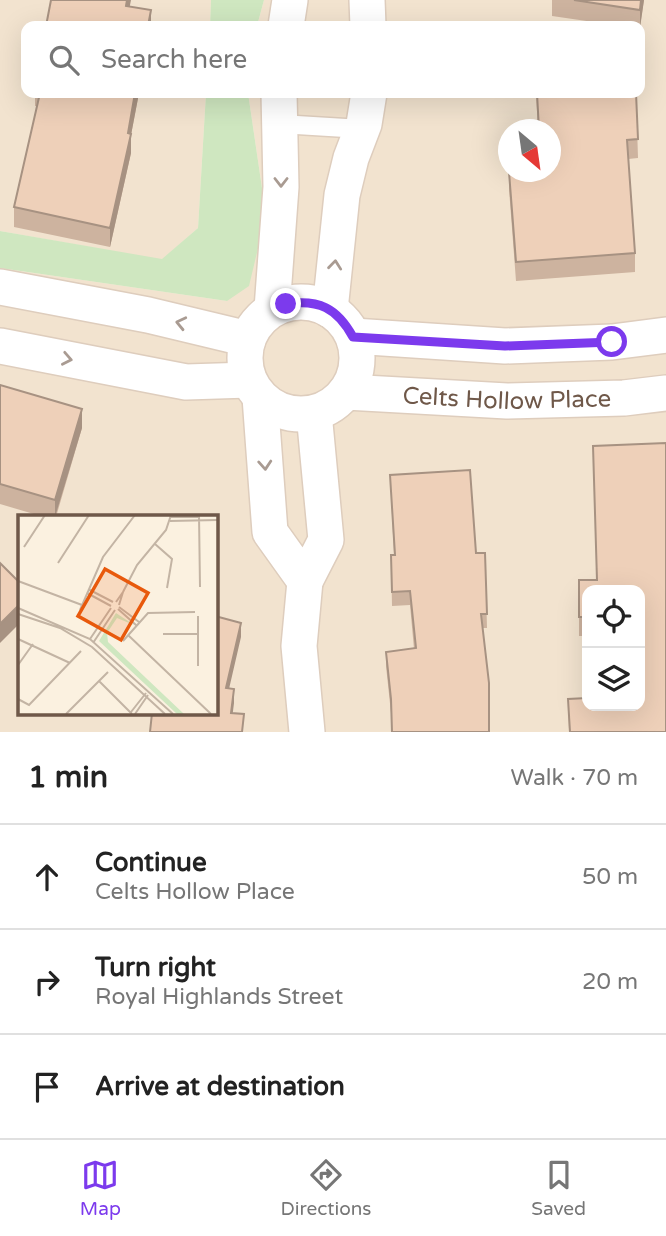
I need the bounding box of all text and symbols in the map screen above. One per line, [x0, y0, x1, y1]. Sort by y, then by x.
search box [21, 21, 645, 98]
icon: search [45, 41, 83, 79]
text: Search here [101, 44, 247, 75]
north arrow [498, 119, 561, 182]
one-way arrow [273, 177, 289, 188]
one-way arrow [327, 259, 342, 270]
route end [270, 288, 301, 319]
one-way arrow [175, 317, 187, 331]
route start [596, 326, 627, 357]
one-way arrow [61, 350, 73, 365]
street label: Celts Hollow Place [402, 381, 611, 416]
one-way arrow [257, 460, 272, 471]
inset map [18, 515, 217, 715]
map controls [582, 585, 645, 711]
button: locate [582, 585, 645, 648]
button: layers [582, 648, 645, 711]
text: 1 min [28, 759, 108, 796]
text: Walk · 70 m [511, 764, 638, 792]
text: Continue [95, 847, 207, 878]
icon: ahead [28, 858, 66, 896]
text: 50 m [582, 863, 638, 891]
text: Celts Hollow Place [95, 878, 295, 906]
text: Turn right [95, 952, 216, 983]
icon: right [28, 963, 66, 1001]
text: 20 m [582, 968, 638, 996]
text: Royal Highlands Street [95, 983, 343, 1011]
icon: arrive [28, 1068, 66, 1106]
text: Arrive at destination [95, 1071, 345, 1102]
tab: Map [80, 1156, 121, 1220]
tab: Directions [281, 1156, 372, 1220]
tab: Saved [531, 1156, 586, 1220]

